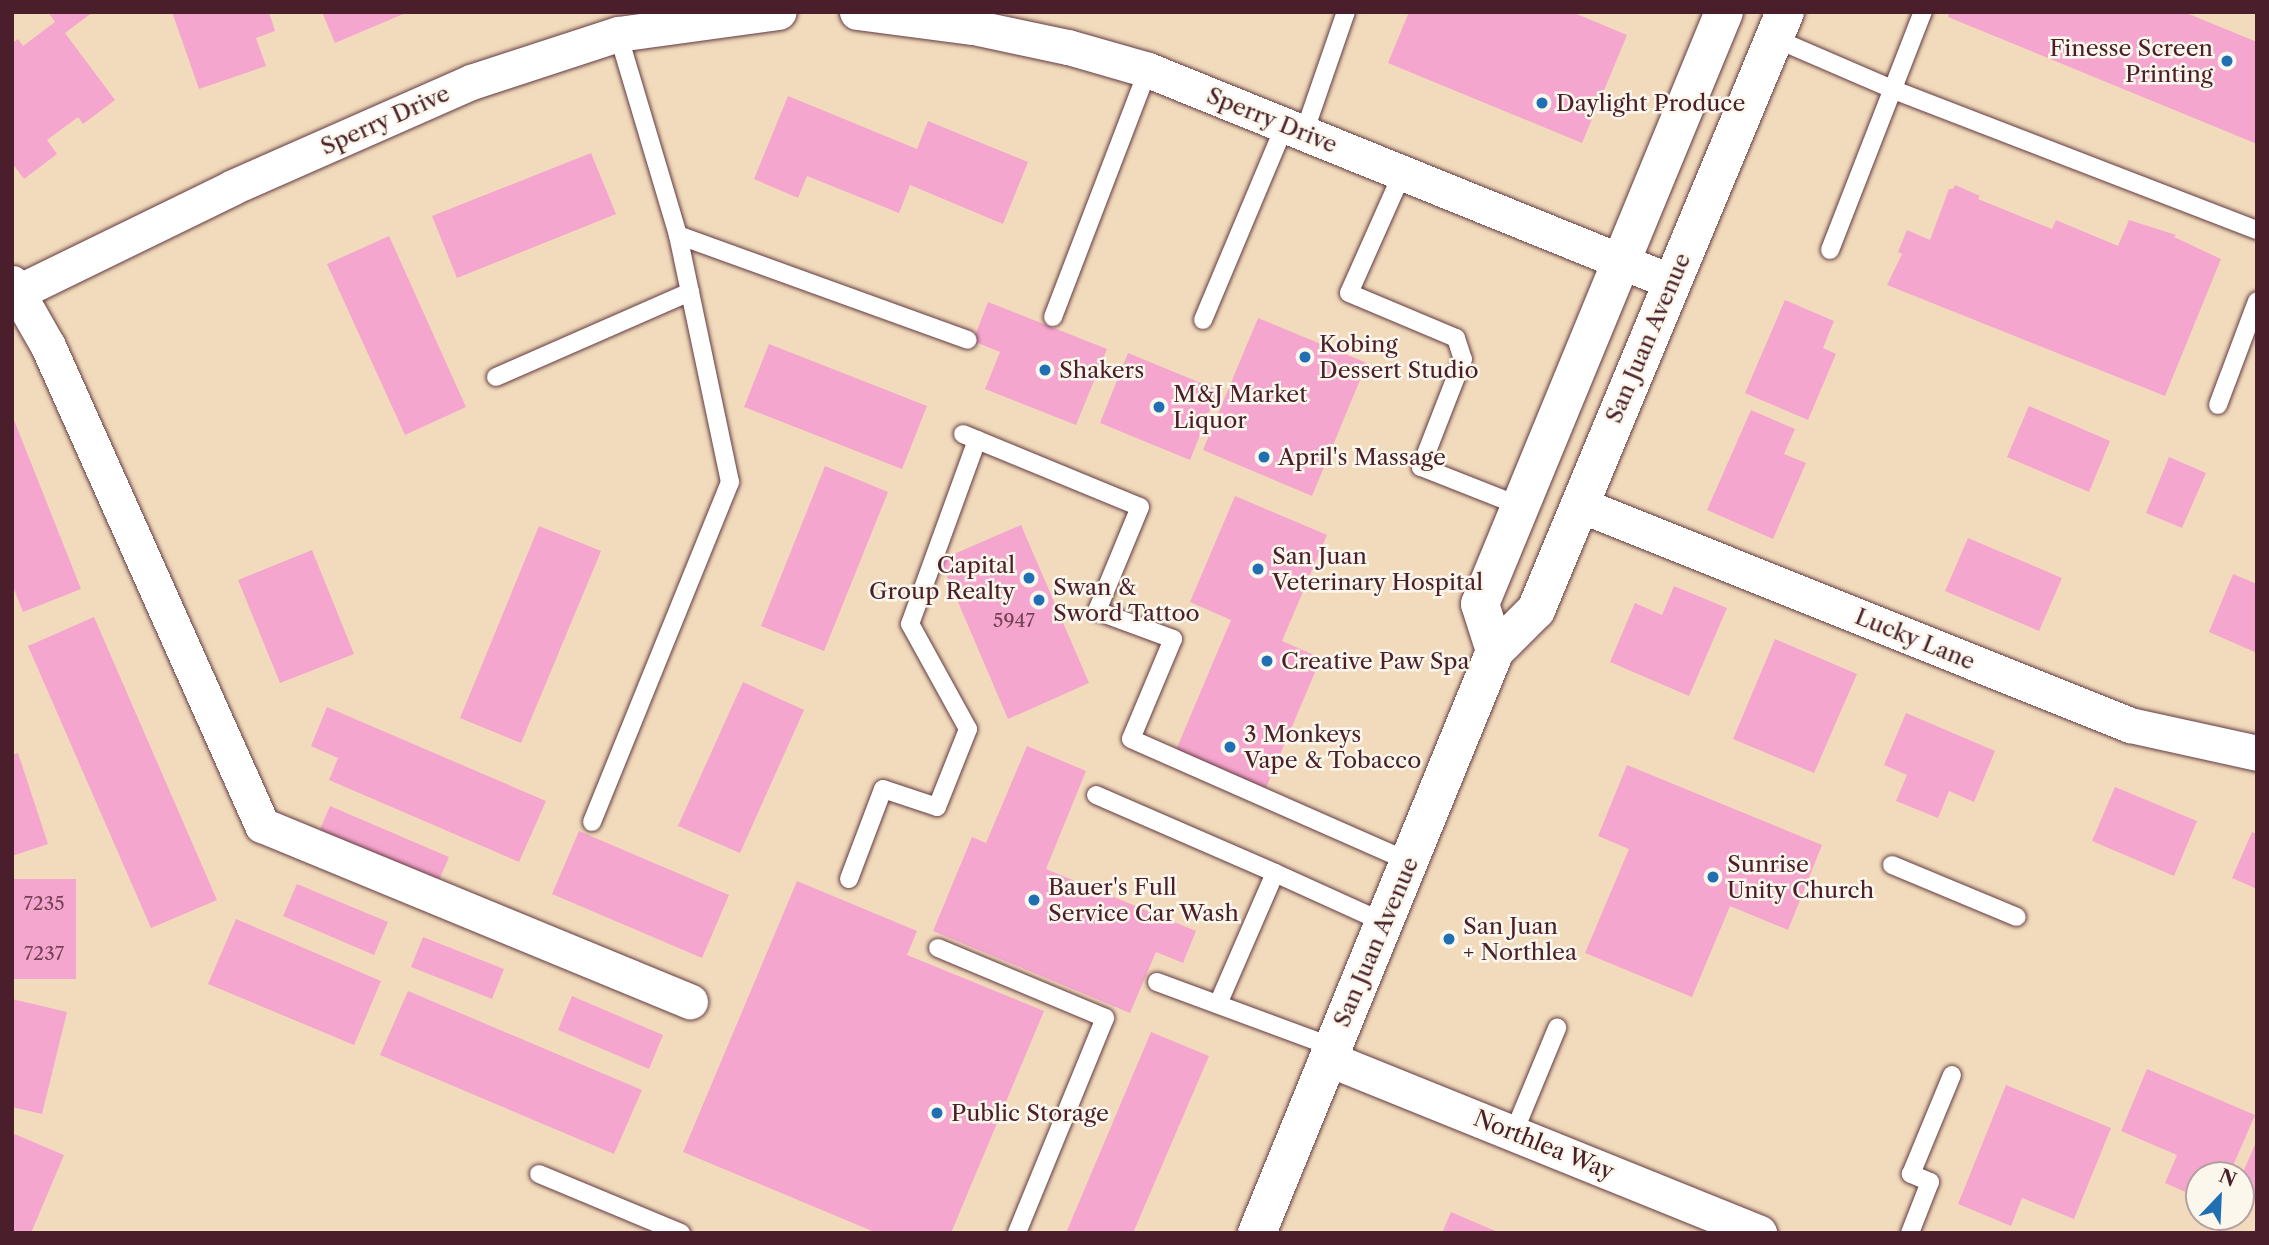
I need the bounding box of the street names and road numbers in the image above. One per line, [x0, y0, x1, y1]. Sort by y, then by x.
street label: Sperry Drive [316, 79, 454, 161]
street label: Sperry Drive [1202, 81, 1342, 159]
street label: San Juan Avenue [1600, 248, 1696, 428]
street label: Lucky Lane [1851, 602, 1979, 676]
street label: San Juan Avenue [1328, 852, 1424, 1032]
street label: Northlea Way [1469, 1104, 1619, 1186]

